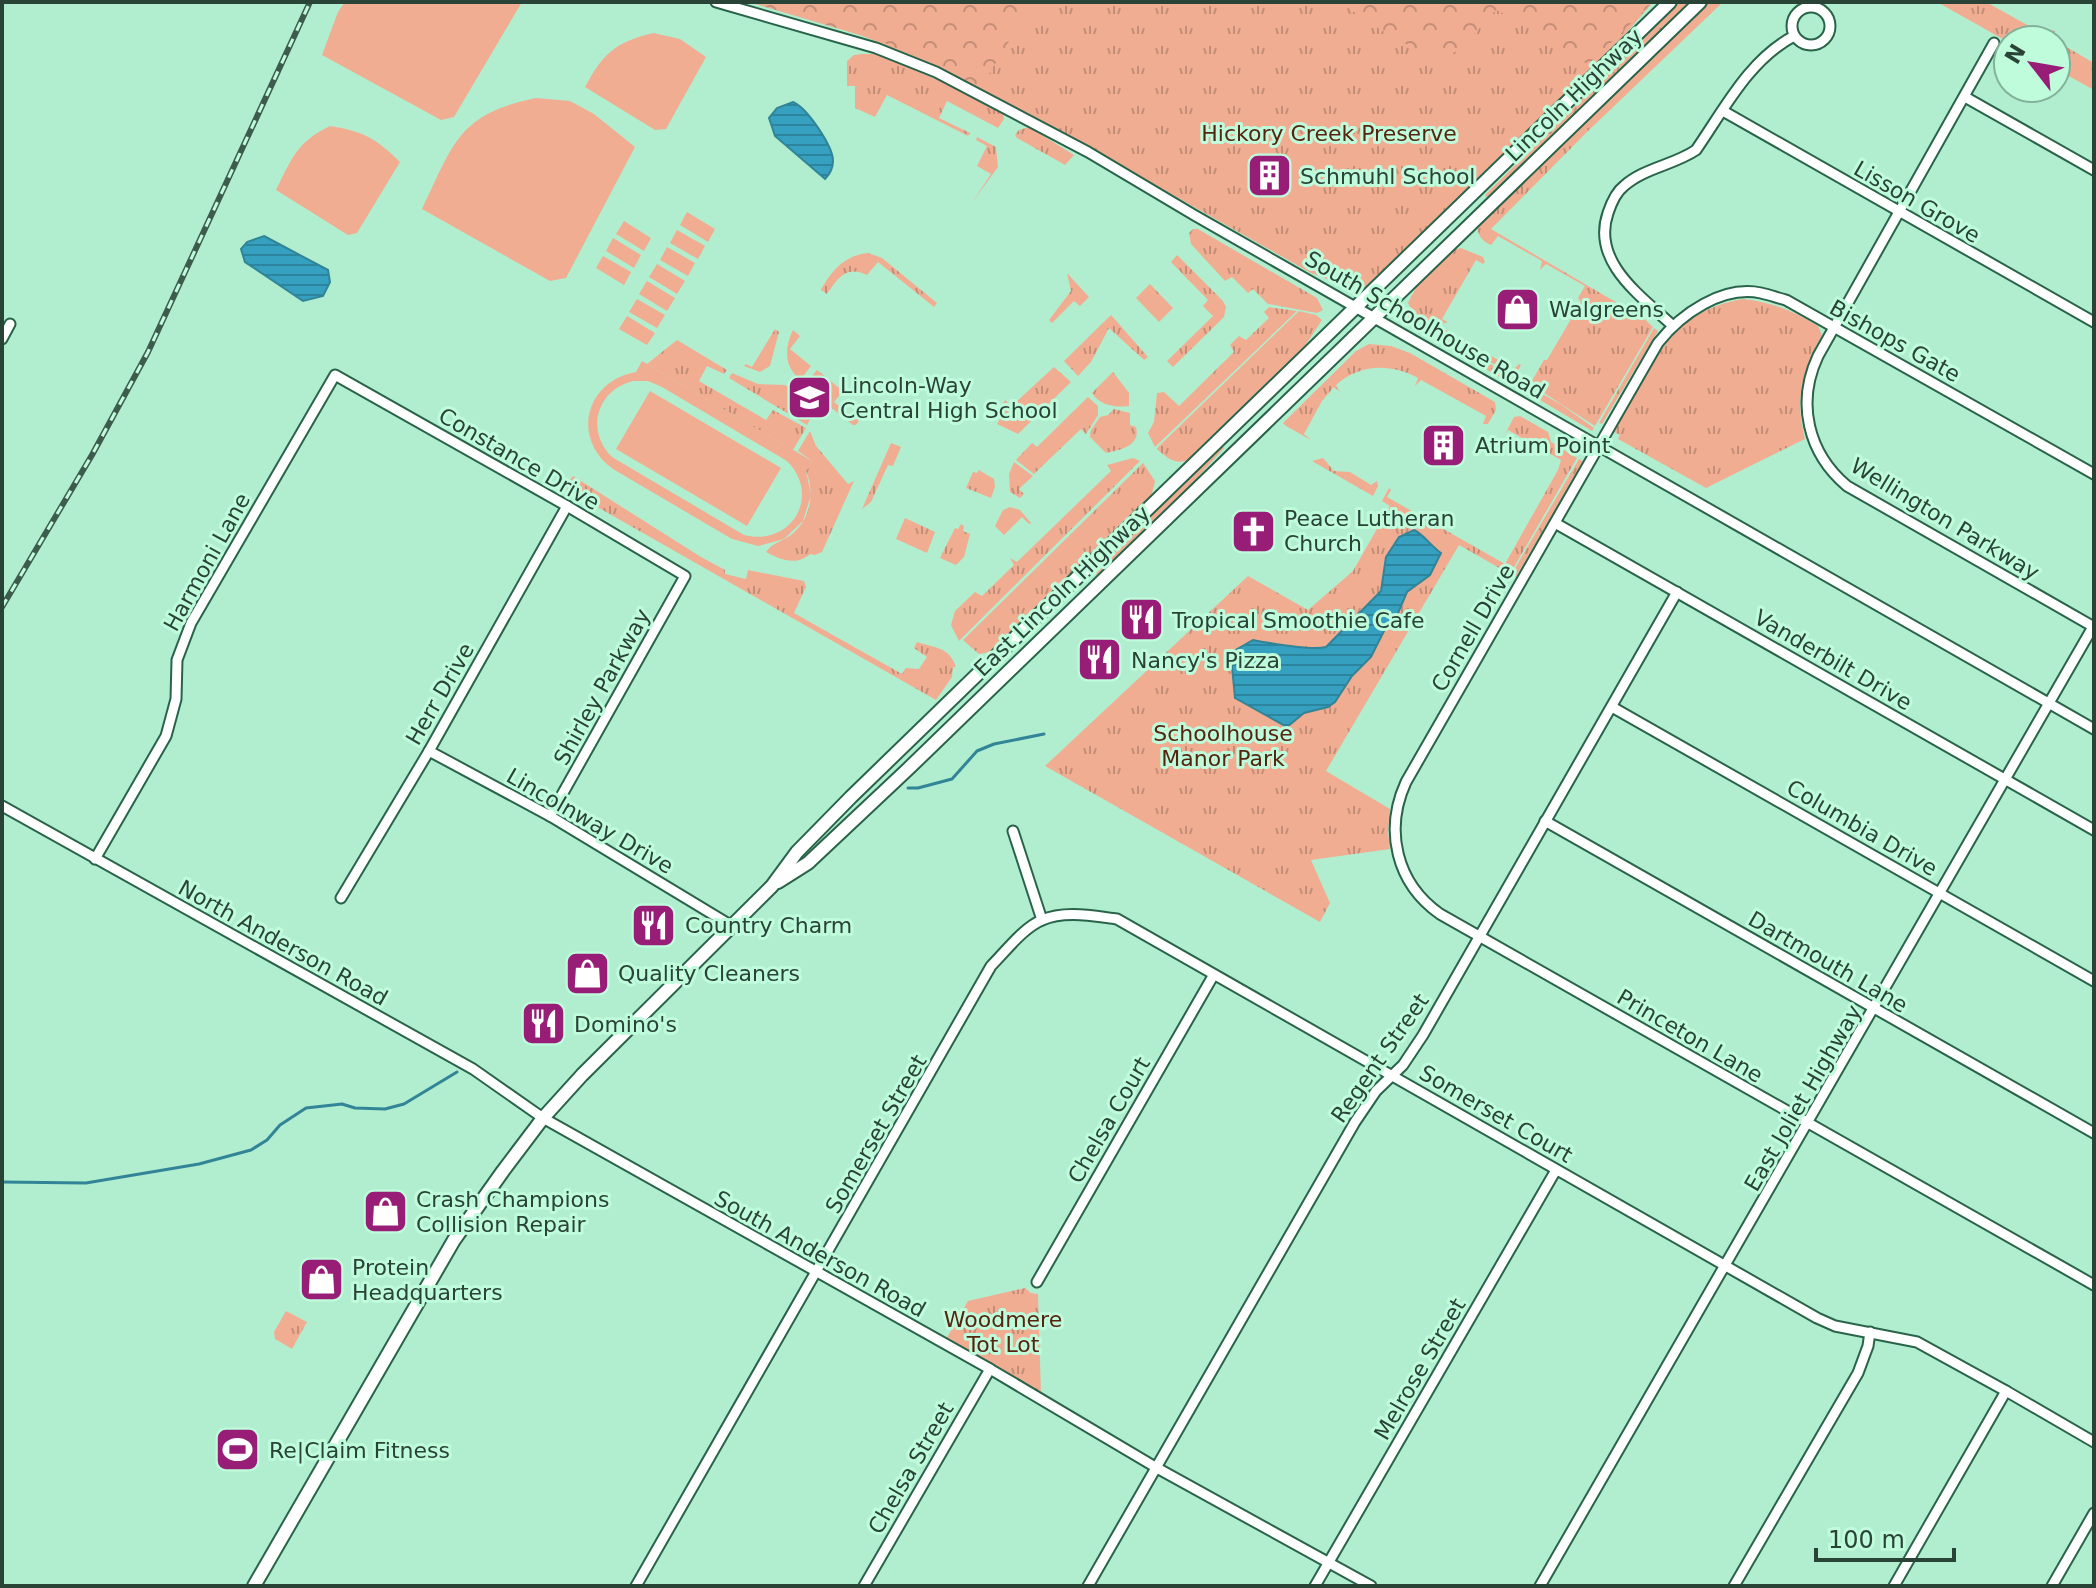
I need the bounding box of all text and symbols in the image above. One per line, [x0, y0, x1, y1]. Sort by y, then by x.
street label: Lincoln Highway [1501, 23, 1647, 167]
north arrow [1992, 24, 2072, 104]
text: N [2000, 40, 2031, 68]
park label: Hickory Creek Preserve [1201, 121, 1457, 146]
building icon: Schmuhl School [1245, 152, 1293, 200]
street label: Lisson Grove [1850, 156, 1984, 248]
place label: Schmuhl School [1300, 164, 1475, 189]
street label: South Schoolhouse Road [1301, 246, 1549, 404]
shop icon: Walgreens [1494, 285, 1542, 333]
street label: Bishops Gate [1825, 295, 1965, 387]
place label: Walgreens [1549, 297, 1664, 322]
place label: Lincoln-Way Central High School [840, 373, 1058, 423]
school or university icon: Lincoln-Way Central High School [785, 374, 833, 422]
street label: Constance Drive [434, 403, 604, 515]
building icon: Atrium Point [1420, 421, 1468, 469]
place label: Atrium Point [1475, 433, 1611, 458]
street label: Wellington Parkway [1846, 453, 2044, 585]
street label: Harmoni Lane [159, 489, 255, 635]
street label: East Lincoln Highway [969, 501, 1155, 681]
place label: Peace Lutheran Church [1284, 506, 1455, 556]
church icon: Peace Lutheran Church [1229, 507, 1277, 555]
street label: Cornell Drive [1426, 560, 1520, 696]
restaurant icon: Tropical Smoothie Cafe [1117, 596, 1165, 644]
street label: Shirley Parkway [549, 605, 655, 769]
street label: Vanderbilt Drive [1750, 605, 1916, 715]
place label: Tropical Smoothie Cafe [1171, 608, 1425, 633]
restaurant icon: Nancy's Pizza [1076, 636, 1124, 684]
street label: Herr Drive [401, 639, 479, 749]
place label: Nancy's Pizza [1131, 648, 1280, 673]
park label: Schoolhouse Manor Park [1153, 721, 1293, 771]
street label: Lincolnway Drive [502, 763, 678, 879]
street label: Columbia Drive [1782, 775, 1942, 881]
street label: North Anderson Road [174, 875, 392, 1011]
restaurant icon: Country Charm [630, 901, 678, 949]
street label: Dartmouth Lane [1744, 906, 1912, 1018]
place label: Country Charm [685, 913, 852, 938]
shop icon: Quality Cleaners [563, 949, 611, 997]
place label: Quality Cleaners [618, 961, 800, 986]
street label: Princeton Lane [1613, 984, 1767, 1088]
street label: Regent Street [1326, 988, 1434, 1127]
restaurant icon: Domino's [519, 1000, 567, 1048]
street label: East Joliet Highway [1739, 1000, 1867, 1196]
place label: Domino's [574, 1012, 677, 1037]
street label: Somerset Street [820, 1050, 932, 1218]
street label: Chelsa Court [1063, 1052, 1155, 1187]
street label: Somerset Court [1415, 1060, 1577, 1168]
street label: South Anderson Road [710, 1185, 930, 1323]
place label: Crash Champions Collision Repair [416, 1187, 609, 1237]
shop icon: Crash Champions Collision Repair [361, 1188, 409, 1236]
place label: Protein Headquarters [352, 1255, 503, 1305]
shop icon: Protein Headquarters [297, 1256, 345, 1304]
street label: Melrose Street [1369, 1293, 1471, 1444]
park label: Woodmere Tot Lot [944, 1307, 1062, 1357]
street label: Chelsa Street [863, 1397, 959, 1538]
sports icon: Re|Claim Fitness [214, 1426, 262, 1474]
place label: Re|Claim Fitness [269, 1438, 450, 1464]
scale bar [1816, 1512, 1954, 1562]
text: 100 m [1828, 1526, 1905, 1554]

